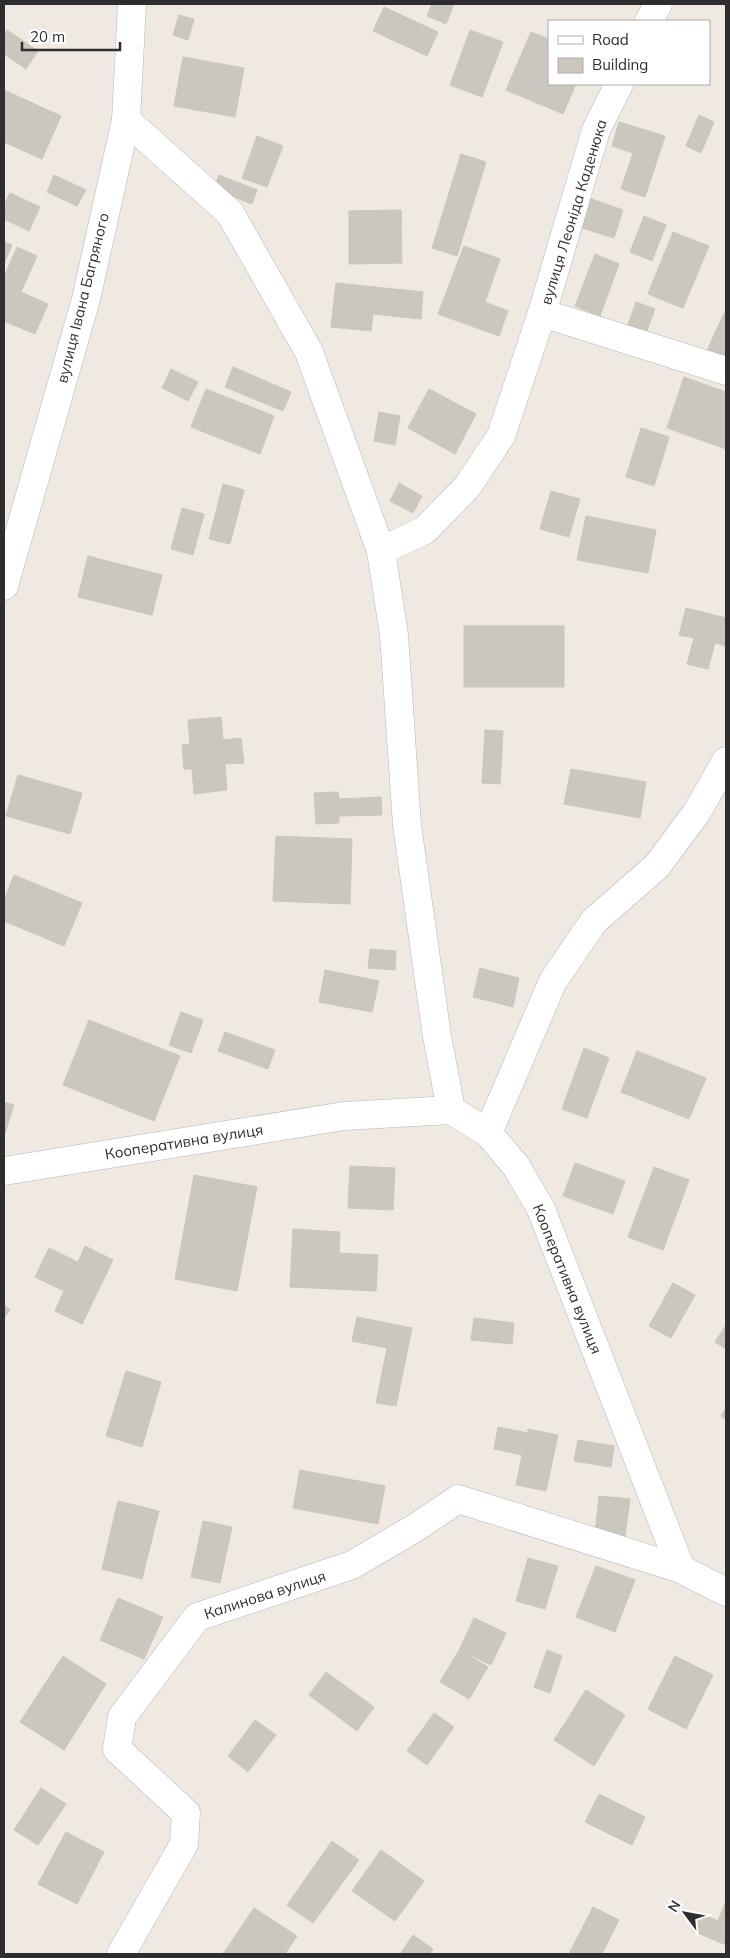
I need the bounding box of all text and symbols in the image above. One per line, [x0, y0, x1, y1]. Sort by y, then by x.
scale bar [22, 20, 120, 52]
legend [548, 20, 710, 85]
text: 20 m [30, 27, 65, 46]
text: Road [592, 30, 629, 49]
text: Building [592, 55, 648, 74]
street label: вулиця Леоніда Каденюка [536, 117, 611, 307]
street label: вулиця Івана Багряного [52, 211, 113, 385]
street label: Кооперативна вулиця [103, 1120, 264, 1163]
street label: Кооперативна вулиця [529, 1201, 606, 1357]
street label: Калинова вулиця [202, 1566, 328, 1623]
north arrow [660, 1888, 710, 1938]
text: N [664, 1897, 684, 1915]

